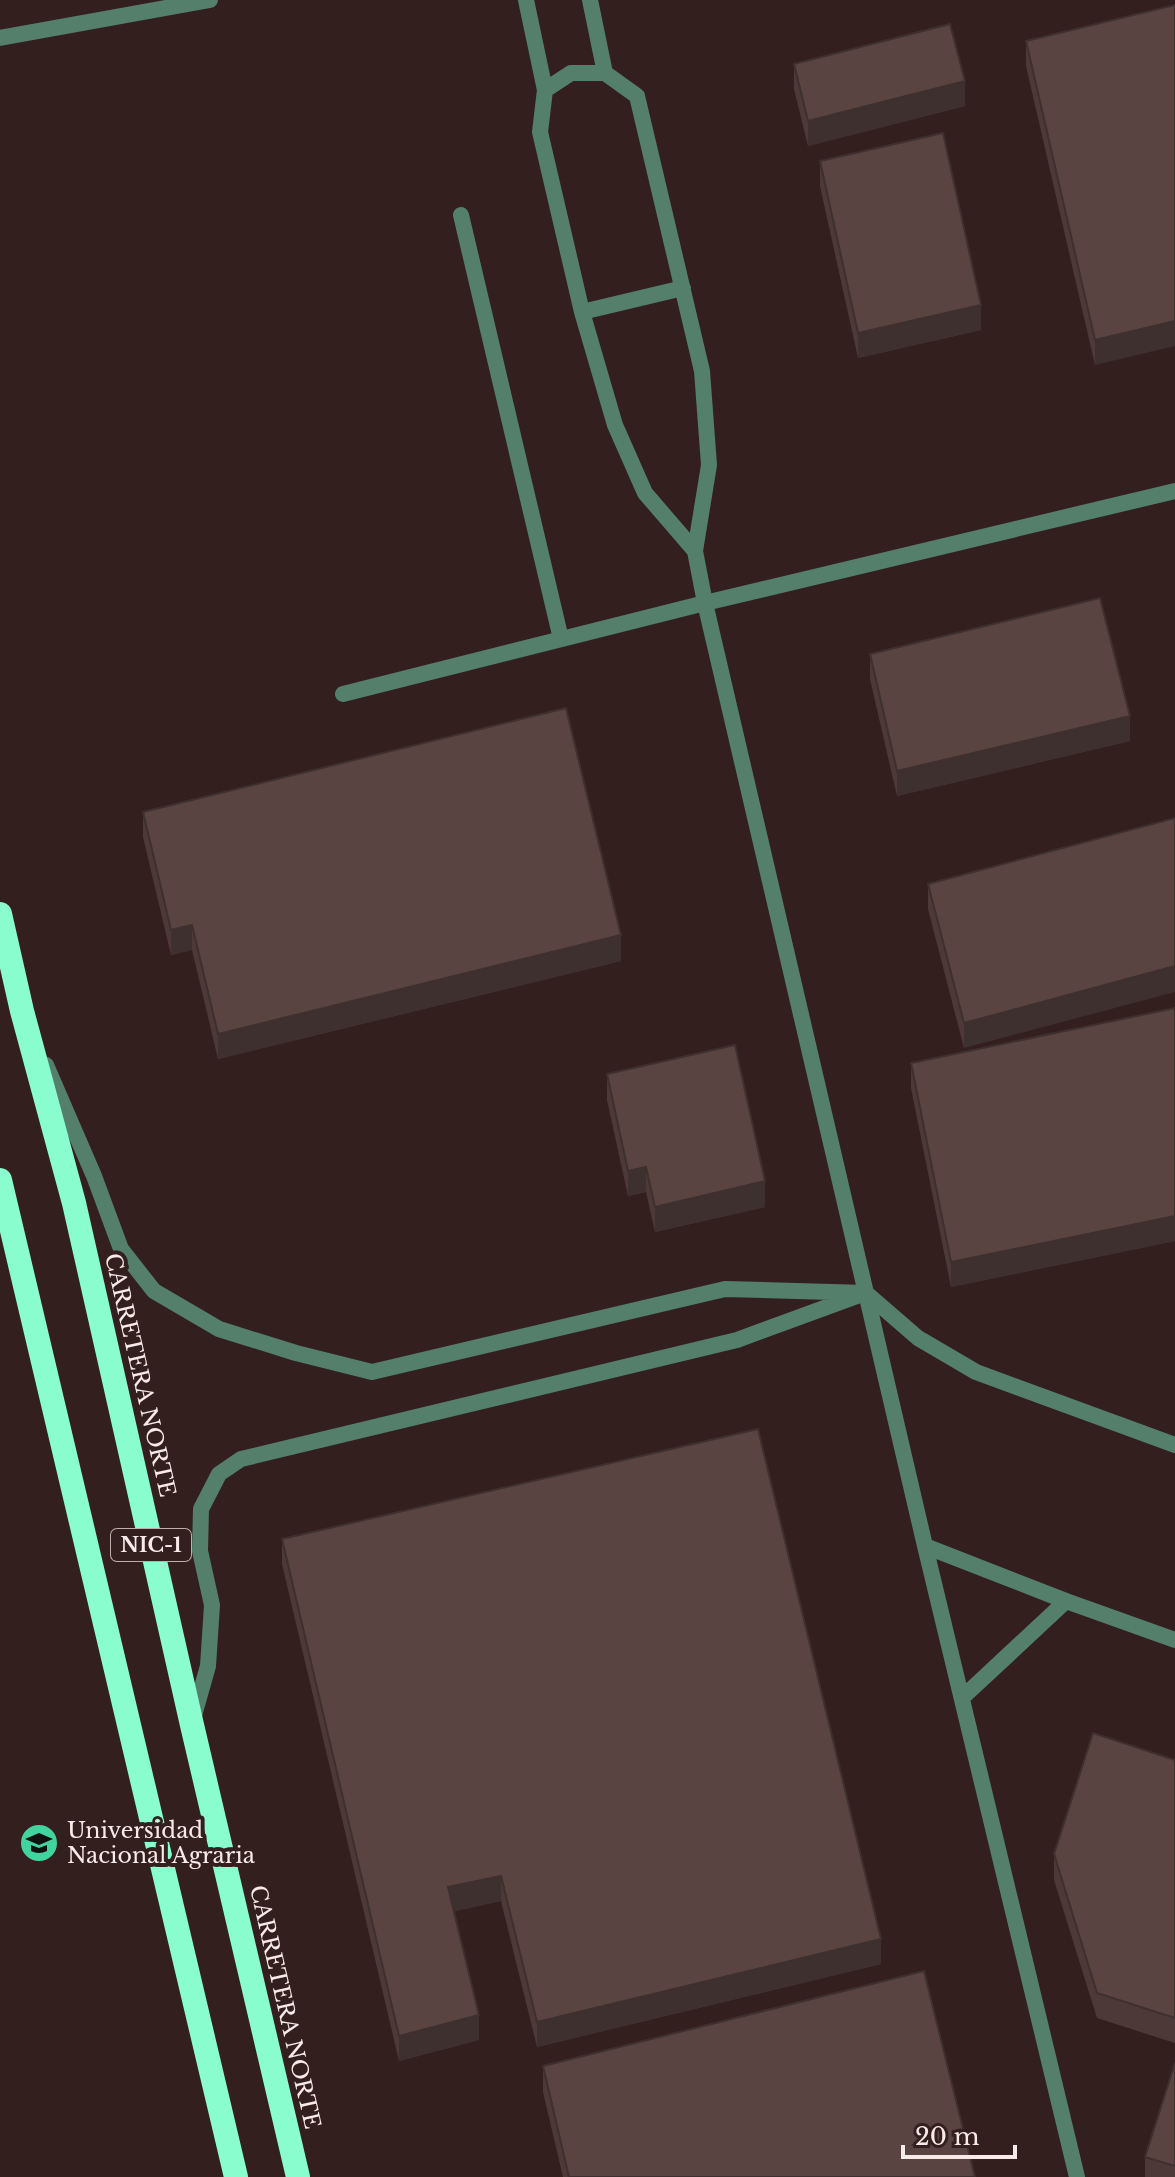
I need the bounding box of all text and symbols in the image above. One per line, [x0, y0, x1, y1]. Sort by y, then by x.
street label: CARRETERA NORTE [99, 1251, 181, 1499]
road number: NIC-1 [111, 1529, 191, 1561]
place label: Universidad Nacional Agraria [67, 1817, 256, 1869]
school or university icon: Universidad Nacional Agraria [18, 1822, 60, 1864]
street label: CARRETERA NORTE [244, 1883, 326, 2131]
scale bar [903, 2109, 1015, 2159]
text: 20 m [915, 2122, 980, 2151]

